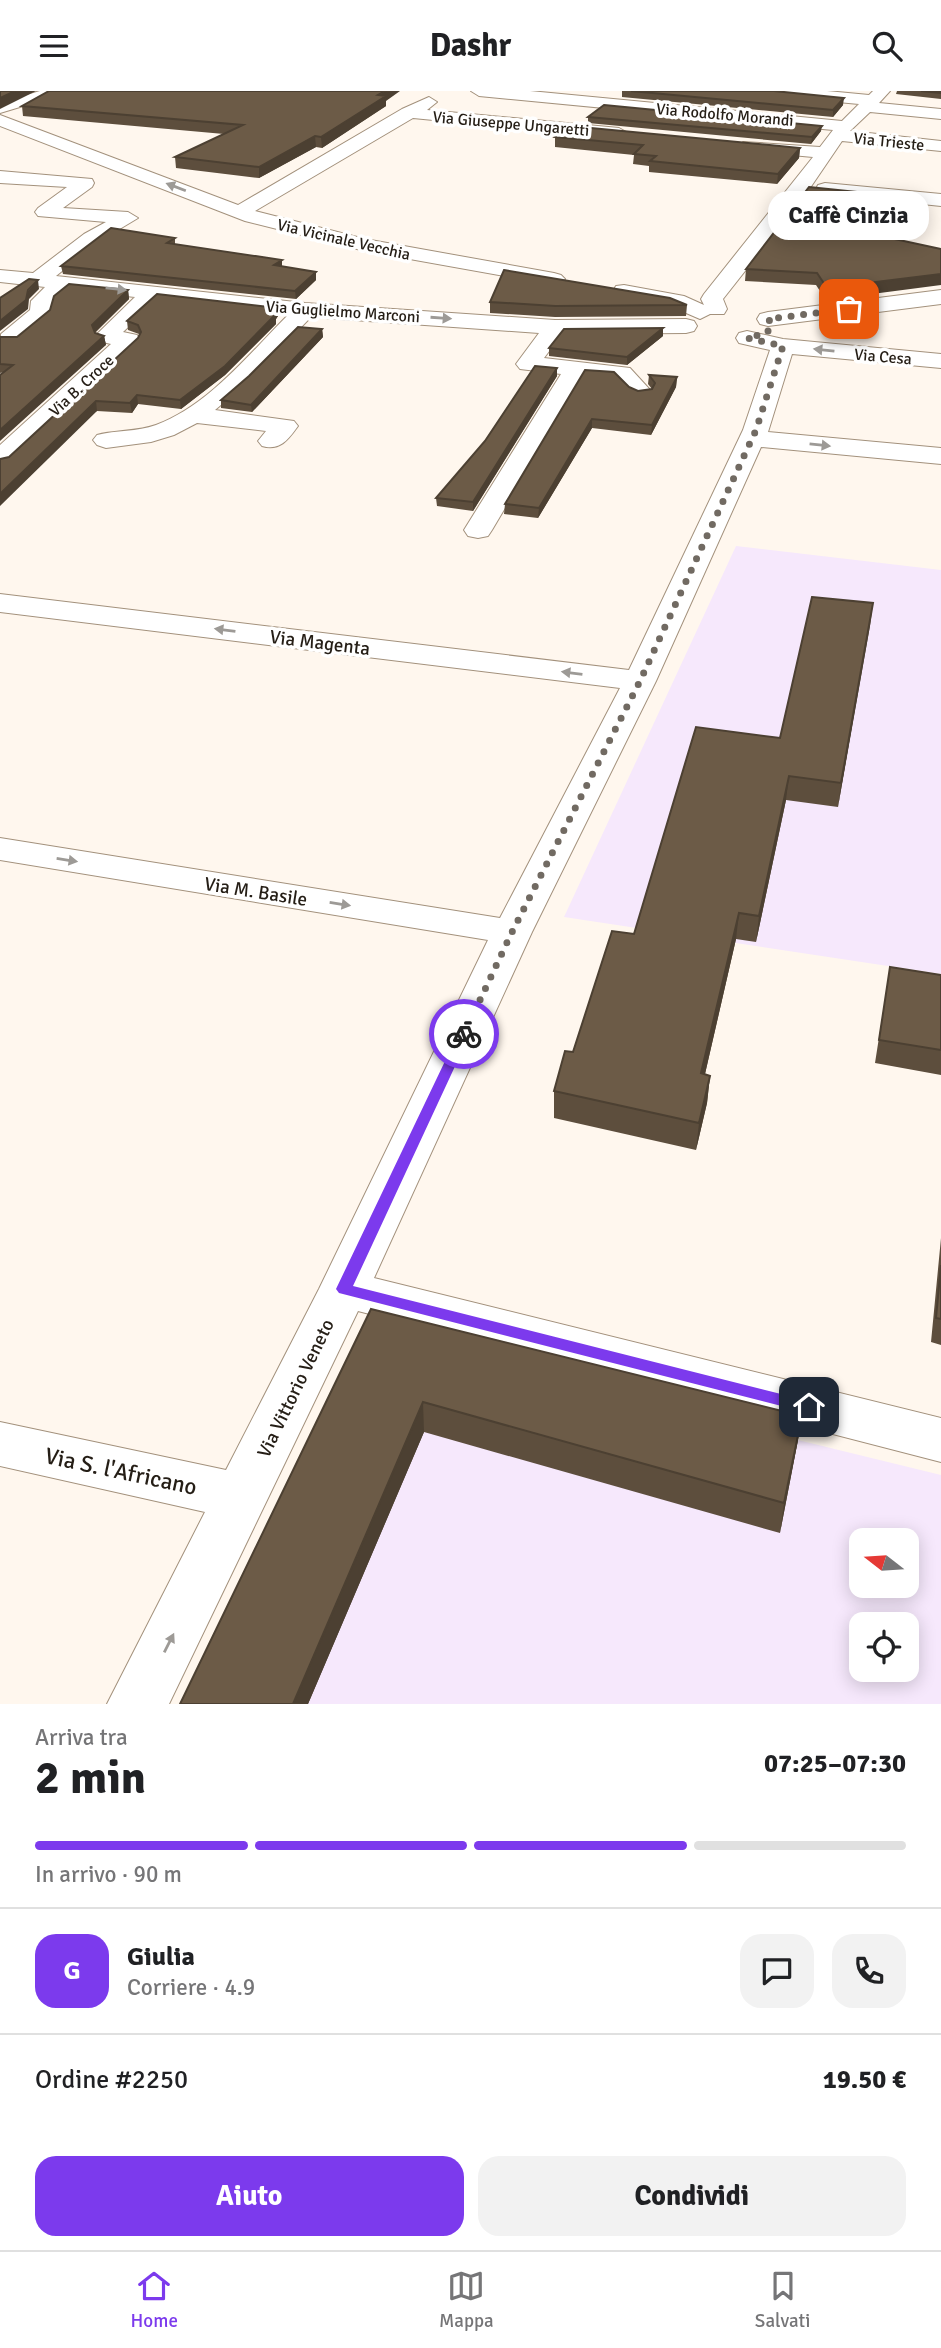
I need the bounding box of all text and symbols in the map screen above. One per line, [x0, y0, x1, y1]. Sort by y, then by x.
text: Dashr [430, 26, 511, 65]
icon: menu [35, 27, 73, 65]
icon: search [868, 27, 906, 65]
street label: Via Rodolfo Morandi [655, 99, 794, 131]
street label: Via Giuseppe Ungaretti [432, 107, 590, 141]
street label: Via Trieste [852, 128, 925, 156]
one-way arrow [166, 182, 187, 193]
callout: Caffè Cinzia [768, 190, 930, 239]
text: Caffè Cinzia [789, 201, 908, 230]
street label: Via Vicinale Vecchia [275, 215, 412, 265]
pin [819, 279, 879, 339]
one-way arrow [106, 284, 128, 295]
icon: bag [830, 290, 868, 328]
street label: Via Guglielmo Marconi [265, 297, 421, 327]
one-way arrow [430, 313, 452, 324]
one-way arrow [813, 345, 835, 356]
street label: Via Cesa [853, 345, 913, 369]
street label: Via B. Croce [45, 351, 118, 421]
one-way arrow [810, 439, 832, 450]
one-way arrow [213, 625, 235, 636]
street label: Via Magenta [268, 625, 371, 661]
one-way arrow [561, 667, 583, 678]
one-way arrow [56, 855, 78, 866]
street label: Via M. Basile [203, 872, 309, 912]
one-way arrow [329, 899, 351, 910]
courier [429, 999, 499, 1069]
icon: bike [445, 1015, 483, 1053]
street label: Via Vittorio Veneto [252, 1315, 340, 1462]
pin [779, 1377, 839, 1437]
icon: home [790, 1388, 828, 1426]
street label: Via S. l'Africano [42, 1441, 200, 1502]
north arrow [849, 1528, 919, 1598]
map controls [849, 1528, 919, 1682]
button: locate [849, 1612, 919, 1682]
one-way arrow [163, 1633, 174, 1653]
text: Arriva tra [35, 1723, 128, 1752]
text: 07:25–07:30 [764, 1748, 906, 1780]
text: 2 min [35, 1750, 146, 1806]
text: In arrivo · 90 m [35, 1860, 182, 1889]
button: chat [740, 1934, 814, 2008]
button: phone [832, 1934, 906, 2008]
text: Giulia [127, 1941, 195, 1973]
text: G [63, 1955, 81, 1987]
text: Corriere · 4.9 [127, 1973, 255, 2002]
text: Ordine #2250 [35, 2064, 188, 2096]
text: 19.50 € [823, 2064, 906, 2096]
button: Aiuto [35, 2156, 464, 2236]
button: Condividi [478, 2156, 906, 2236]
tab: Home [131, 2267, 178, 2333]
tab: Mappa [439, 2267, 494, 2333]
tab: Salvati [755, 2267, 810, 2333]

